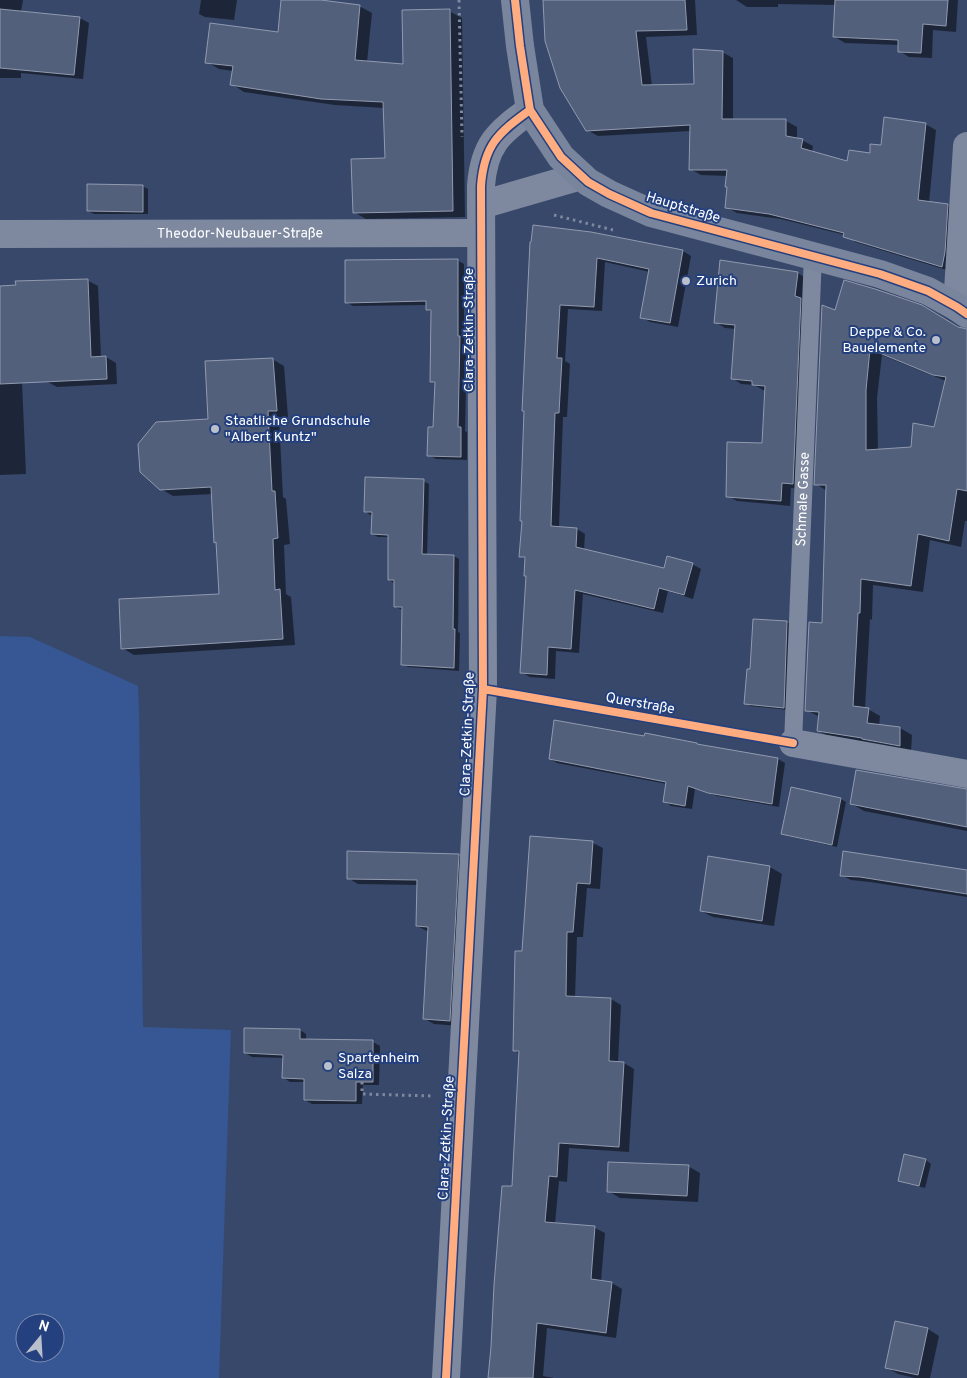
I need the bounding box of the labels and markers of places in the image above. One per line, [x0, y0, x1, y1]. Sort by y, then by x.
place label: Zurich [696, 273, 737, 290]
marker: Zurich [680, 275, 692, 287]
place label: Deppe & Co. Bauelemente [843, 324, 926, 357]
marker: Deppe & Co. Bauelemente [930, 334, 942, 346]
place label: Staatliche Grundschule "Albert Kuntz" [225, 413, 370, 446]
marker: Staatliche Grundschule "Albert Kuntz" [209, 423, 221, 435]
place label: Spartenheim Salza [338, 1050, 419, 1083]
marker: Spartenheim Salza [322, 1060, 334, 1072]

